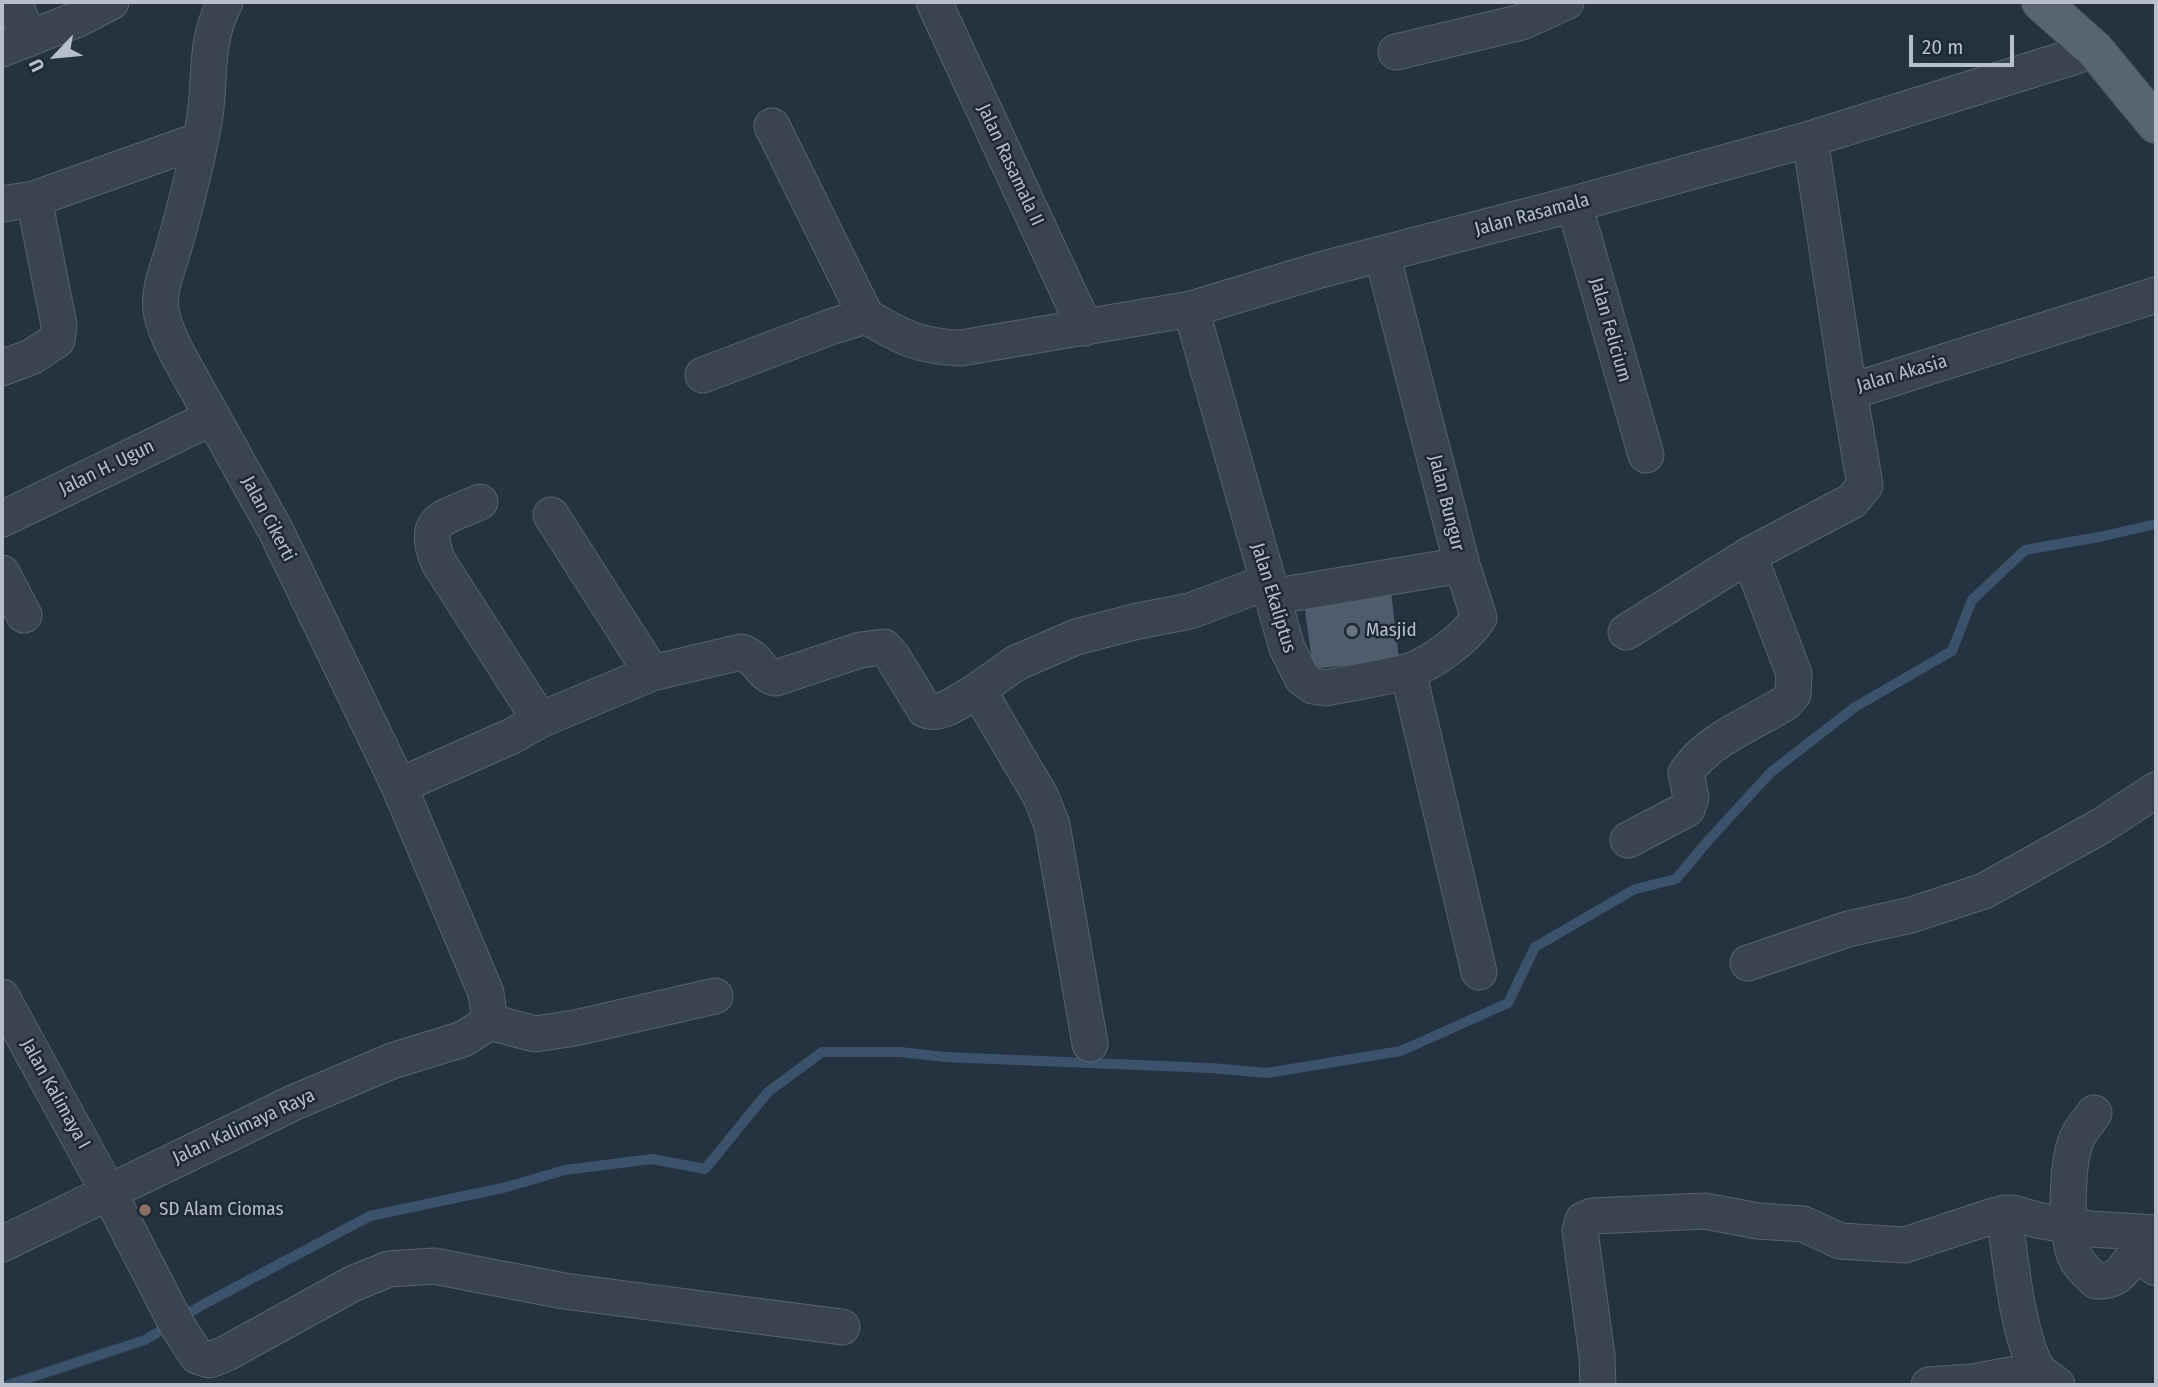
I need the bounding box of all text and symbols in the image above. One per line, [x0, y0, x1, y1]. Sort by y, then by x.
north arrow [21, 21, 91, 91]
scale bar [1913, 21, 2018, 65]
text: 20 m [1922, 34, 1963, 60]
text: U [24, 55, 49, 75]
street label: Jalan Rasamala II [972, 100, 1048, 230]
street label: Jalan Rasamala [1472, 189, 1592, 241]
street label: Jalan Felicium [1584, 275, 1636, 385]
street label: Jalan Akasia [1854, 350, 1950, 398]
street label: Jalan H. Ugun [56, 435, 158, 501]
street label: Jalan Bungur [1423, 452, 1469, 554]
street label: Jalan Cikerti [236, 473, 300, 565]
street label: Jalan Ekaliptus [1245, 540, 1301, 656]
place label: Masjid [1366, 620, 1417, 642]
marker: Masjid [1344, 623, 1360, 639]
street label: Jalan Kalimaya I [15, 1035, 95, 1153]
street label: Jalan Kalimaya Raya [169, 1084, 319, 1170]
place label: SD Alam Ciomas [159, 1199, 284, 1221]
marker: SD Alam Ciomas [137, 1202, 153, 1218]

